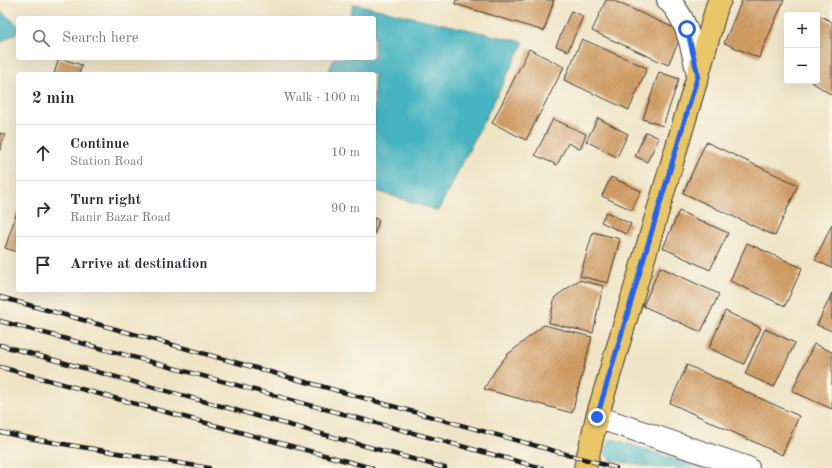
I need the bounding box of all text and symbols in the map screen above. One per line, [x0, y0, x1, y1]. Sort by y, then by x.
map controls [784, 12, 820, 84]
button: + [784, 12, 820, 48]
search box [16, 16, 376, 60]
route start [678, 20, 696, 38]
icon: search [30, 27, 52, 49]
text: Search here [62, 31, 139, 46]
button: − [784, 48, 820, 84]
text: 2 min [32, 90, 75, 107]
text: Walk · 100 m [283, 91, 360, 104]
text: Continue [70, 137, 129, 152]
icon: ahead [32, 142, 54, 164]
text: 10 m [331, 146, 360, 159]
text: Station Road [70, 155, 143, 168]
text: Turn right [70, 193, 141, 208]
icon: right [32, 198, 54, 220]
text: 90 m [331, 202, 360, 215]
text: Ranir Bazar Road [70, 211, 171, 224]
icon: arrive [32, 254, 54, 276]
text: Arrive at destination [70, 257, 208, 272]
route end [588, 408, 606, 426]

